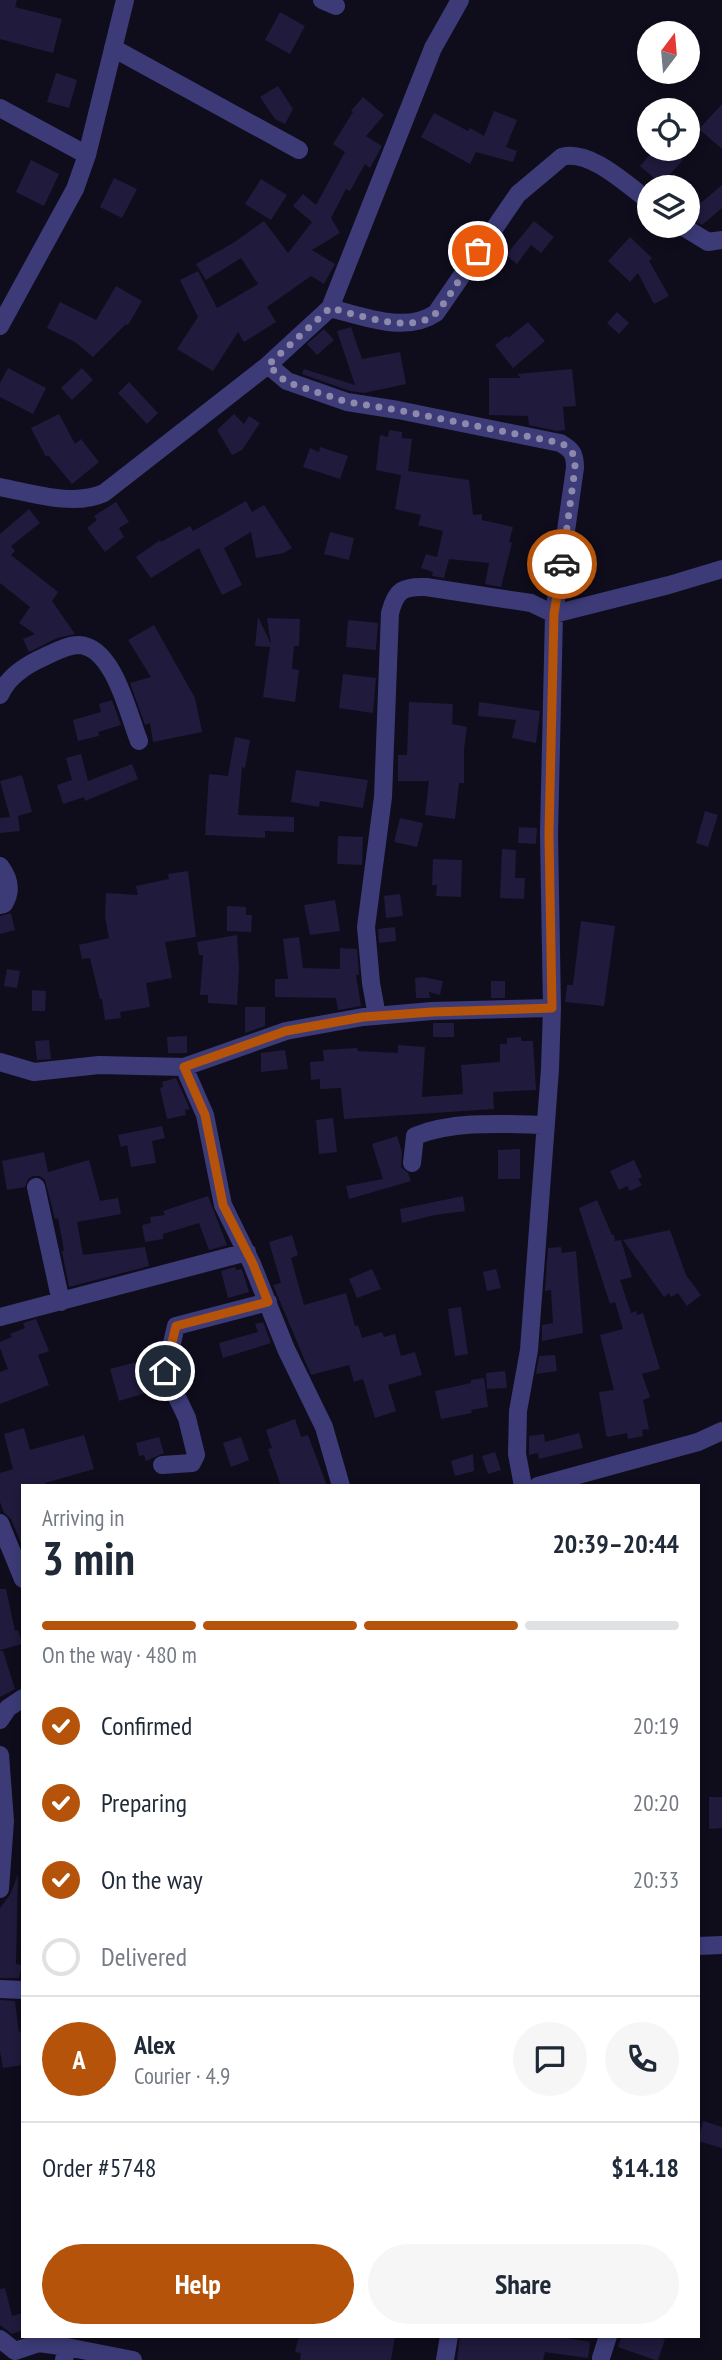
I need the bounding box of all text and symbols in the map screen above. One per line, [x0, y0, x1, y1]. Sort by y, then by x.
north arrow [637, 21, 700, 84]
map controls [637, 21, 700, 238]
button: locate [637, 98, 700, 161]
button: layers [637, 175, 700, 238]
pin [448, 221, 508, 281]
icon: bag [459, 232, 497, 270]
courier [527, 529, 597, 599]
icon: car [543, 545, 581, 583]
pin [135, 1341, 195, 1401]
icon: home [146, 1352, 184, 1390]
text: Arriving in [42, 1503, 124, 1532]
text: 20:39–20:44 [552, 1527, 679, 1560]
text: 3 min [42, 1528, 135, 1588]
text: On the way · 480 m [42, 1640, 197, 1669]
icon: check [42, 1707, 80, 1745]
text: Confirmed [101, 1709, 192, 1742]
text: 20:19 [633, 1711, 679, 1740]
icon: check [42, 1784, 80, 1822]
text: Preparing [101, 1786, 187, 1819]
text: 20:20 [633, 1788, 679, 1817]
icon: check [42, 1861, 80, 1899]
text: On the way [101, 1863, 203, 1896]
text: 20:33 [633, 1865, 679, 1894]
text: Delivered [101, 1940, 187, 1973]
button: chat [513, 2022, 587, 2096]
button: phone [605, 2022, 679, 2096]
text: Alex [134, 2028, 175, 2061]
text: A [72, 2043, 86, 2076]
text: Courier · 4.9 [134, 2061, 230, 2090]
text: Order #5748 [42, 2151, 157, 2184]
text: $14.18 [611, 2151, 679, 2184]
button: Help [42, 2244, 354, 2324]
button: Share [368, 2244, 679, 2324]

